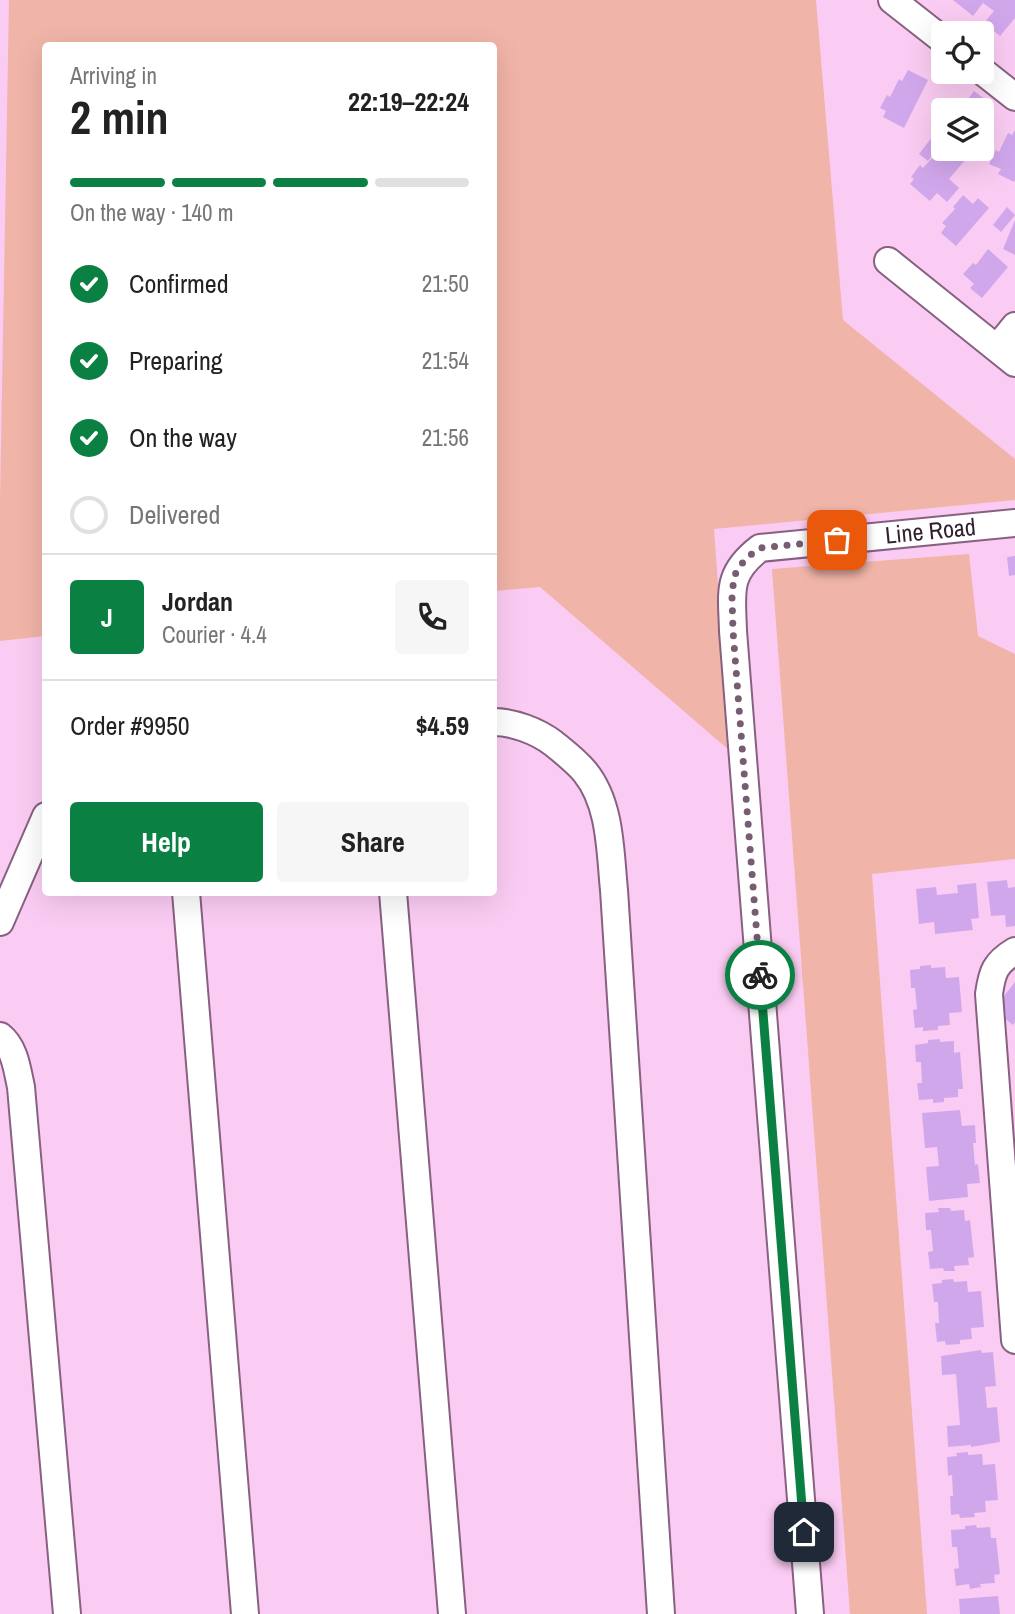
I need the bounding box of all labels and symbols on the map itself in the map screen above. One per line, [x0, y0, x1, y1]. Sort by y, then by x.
pin [807, 510, 867, 570]
street label: Line Road [884, 510, 977, 551]
courier [725, 940, 795, 1010]
pin [774, 1502, 834, 1562]

